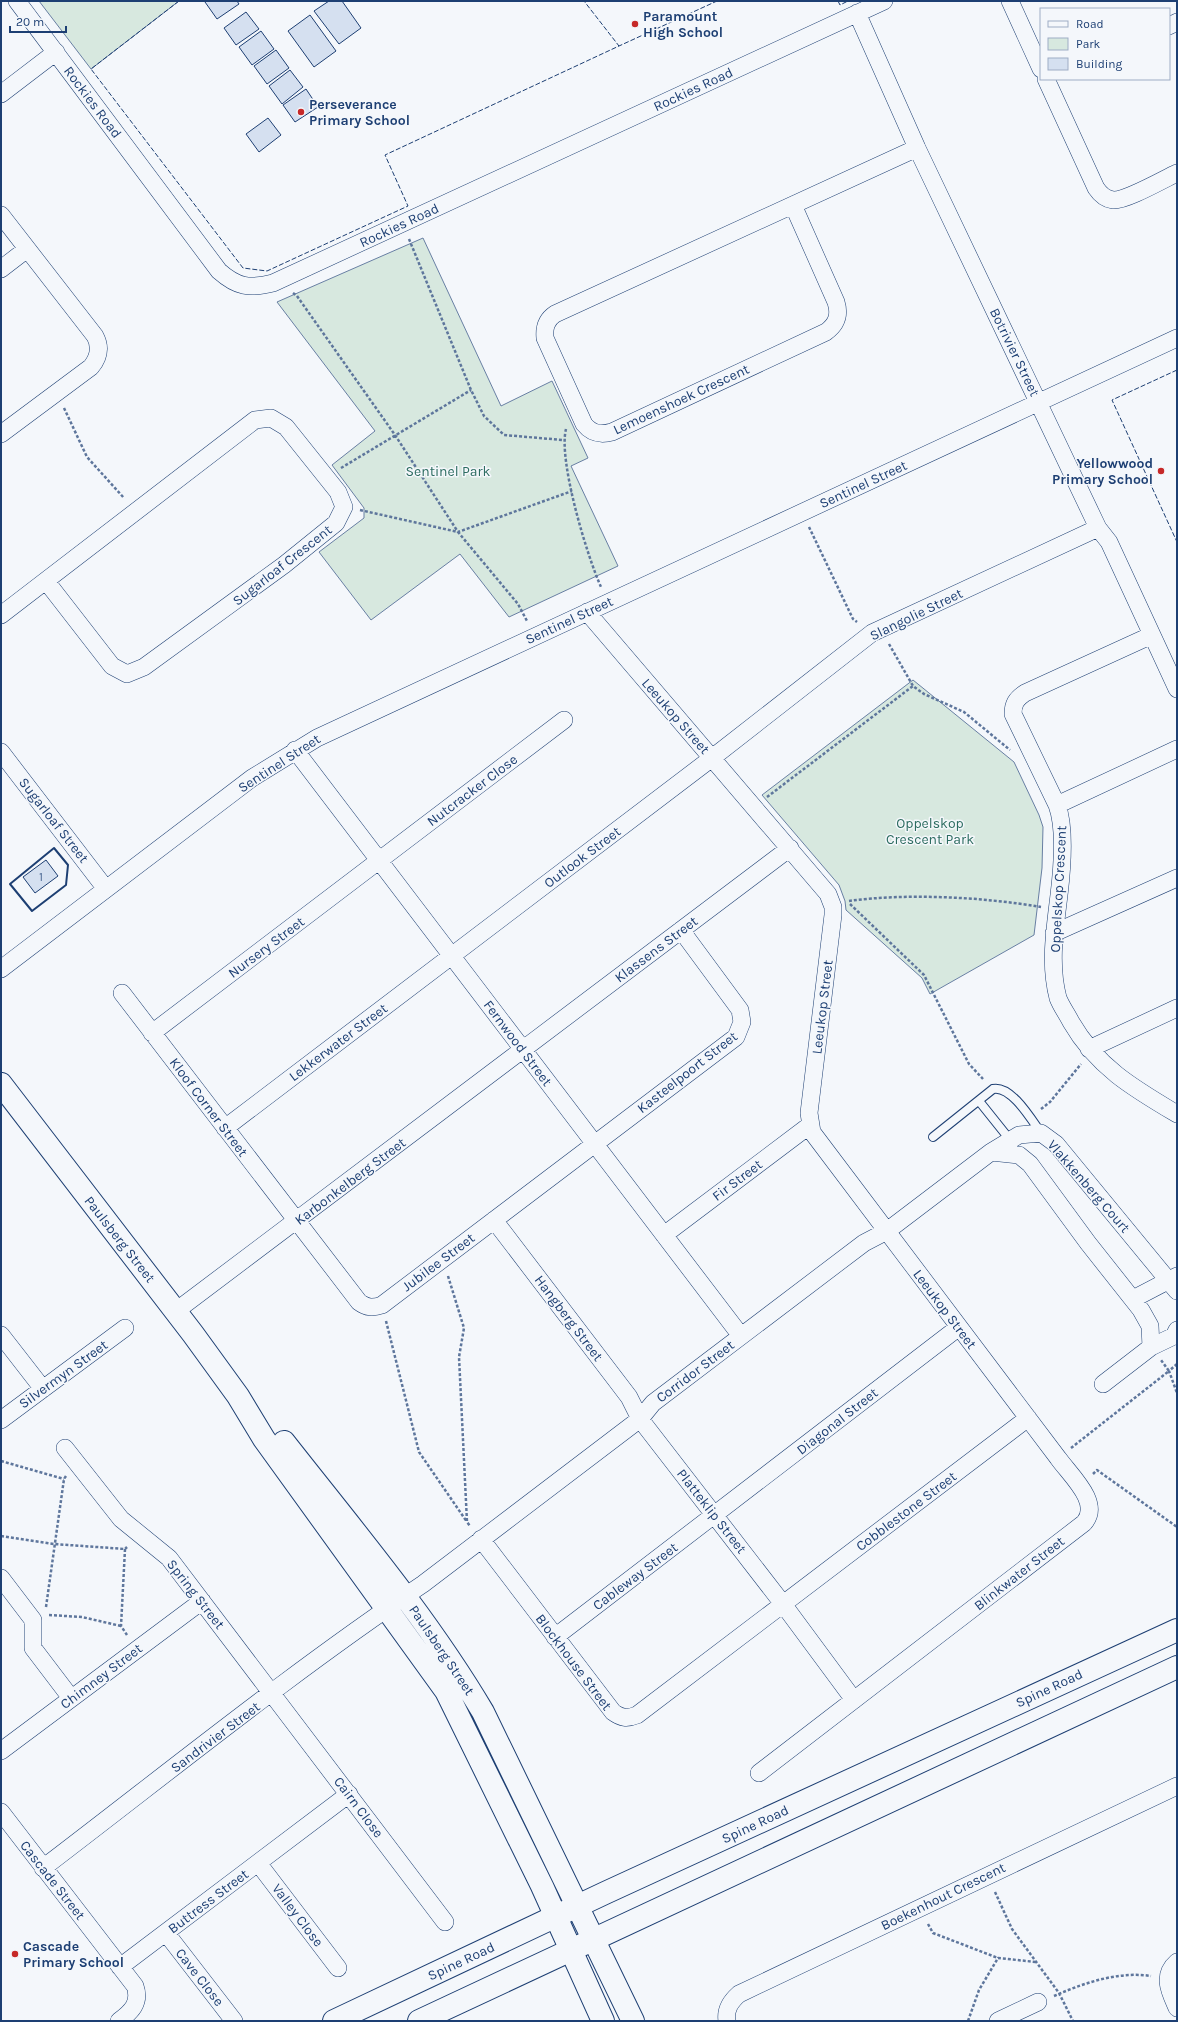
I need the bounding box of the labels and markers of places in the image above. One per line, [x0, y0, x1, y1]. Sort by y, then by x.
place label: Paramount High School [643, 8, 723, 41]
marker: Paramount High School [630, 19, 640, 29]
place label: Perseverance Primary School [309, 96, 410, 129]
marker: Perseverance Primary School [296, 107, 306, 117]
place label: Yellowwood Primary School [1052, 455, 1153, 488]
marker: Yellowwood Primary School [1156, 466, 1166, 476]
place label: Cascade Primary School [23, 1938, 124, 1971]
marker: Cascade Primary School [10, 1949, 20, 1959]

